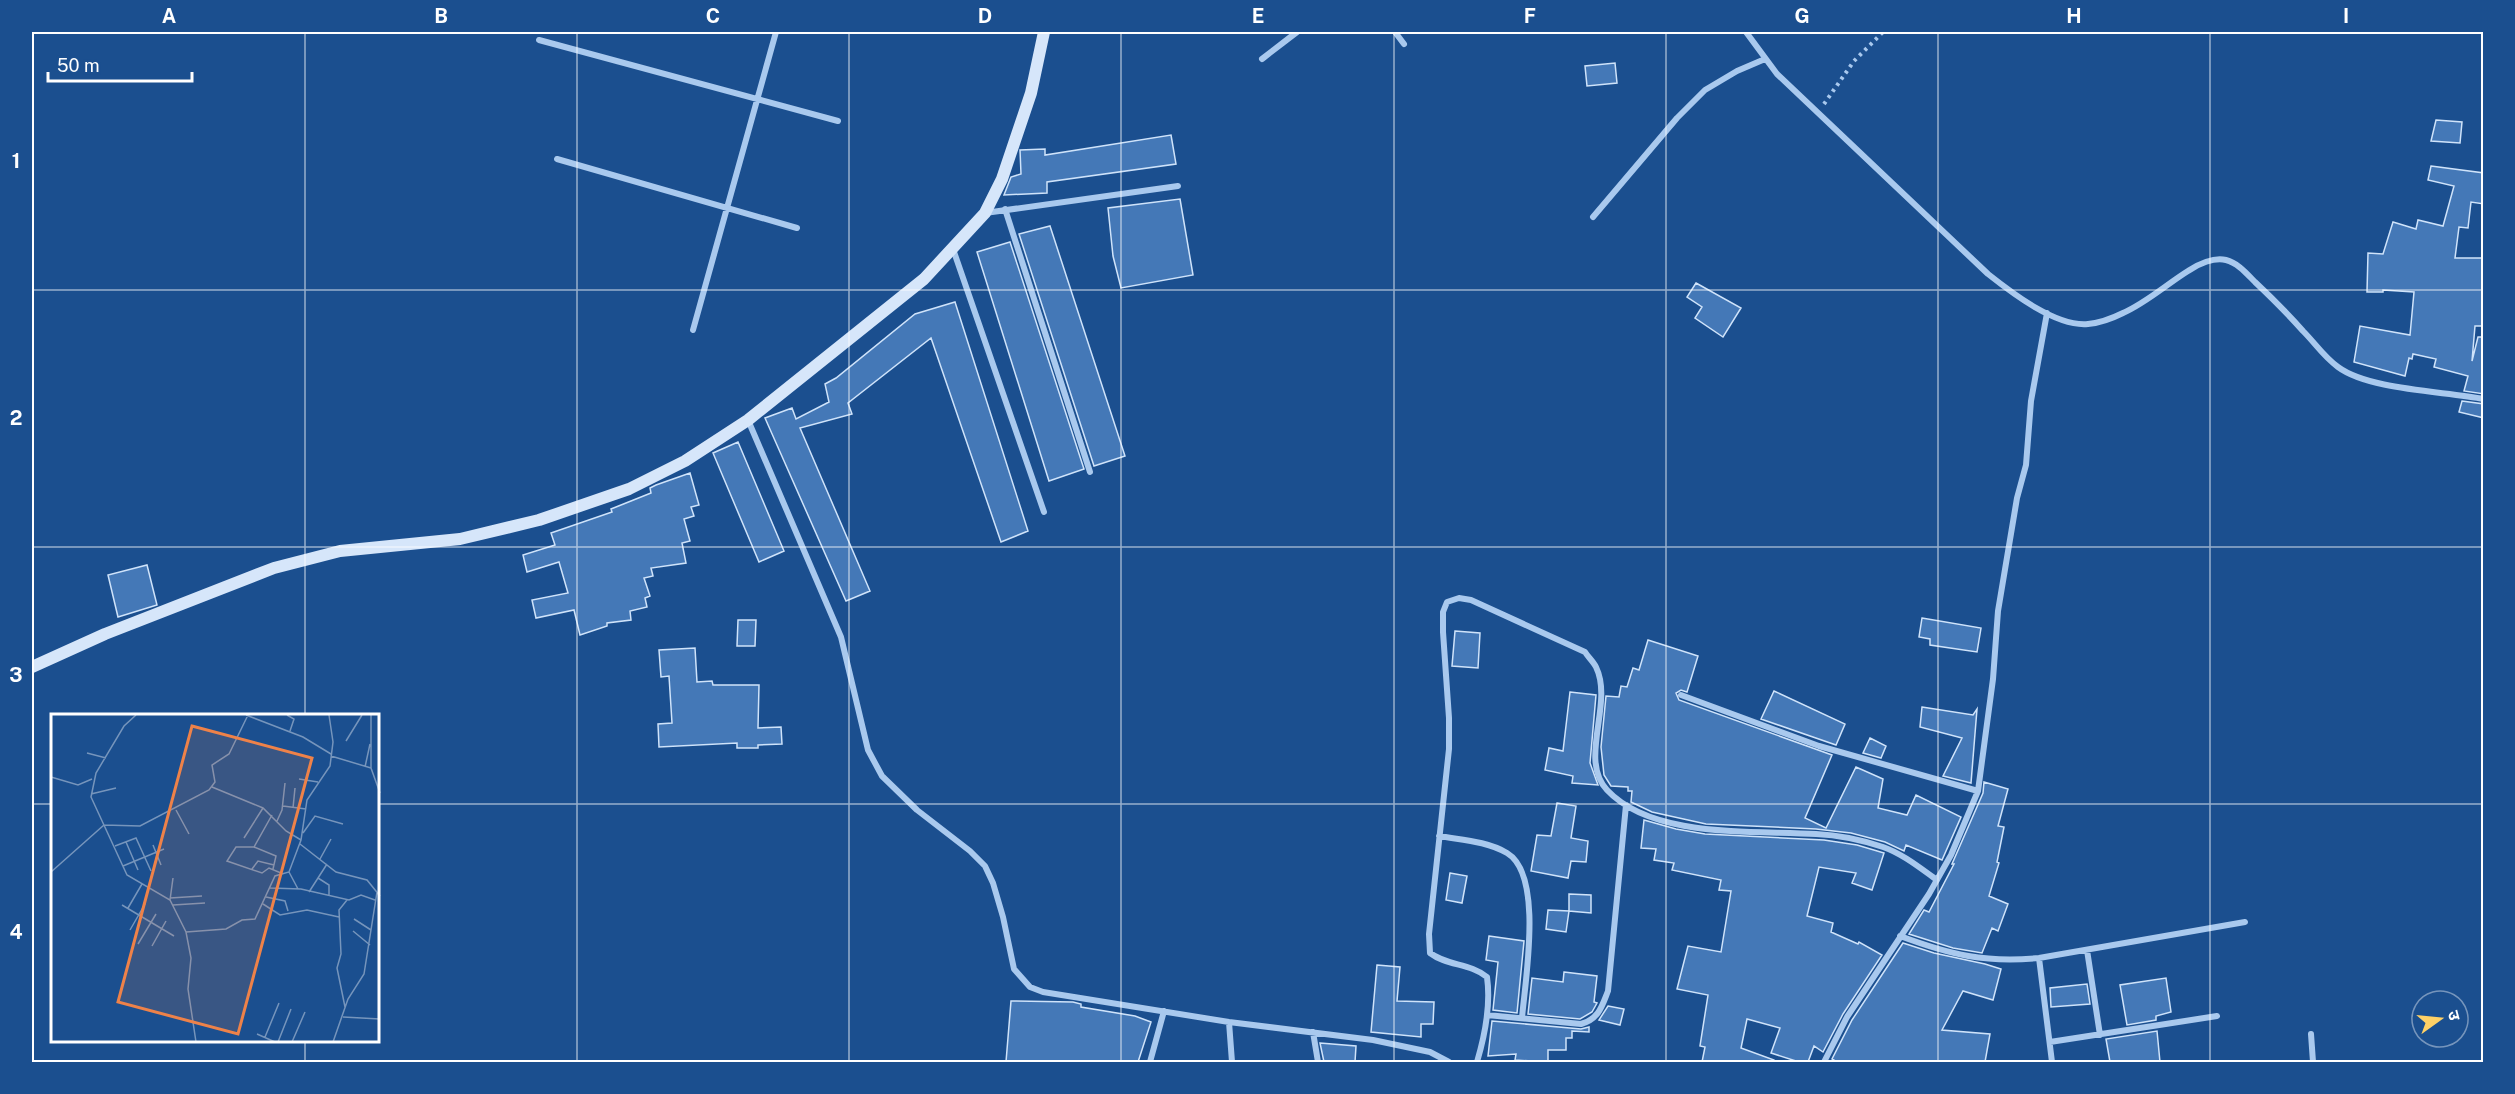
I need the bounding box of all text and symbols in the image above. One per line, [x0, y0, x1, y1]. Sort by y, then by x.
text: A [162, 4, 176, 28]
text: B [434, 4, 448, 28]
text: C [706, 4, 720, 28]
text: D [978, 4, 992, 28]
text: E [1252, 4, 1264, 28]
text: F [1524, 4, 1536, 28]
text: G [1794, 4, 1810, 28]
text: H [2066, 4, 2082, 28]
text: I [2343, 4, 2349, 28]
scale bar [48, 45, 192, 83]
text: 50 m [57, 55, 100, 76]
text: 1 [12, 149, 20, 173]
text: 2 [10, 406, 22, 430]
text: 3 [9, 663, 23, 687]
inset map [51, 714, 380, 1043]
text: 4 [9, 920, 23, 944]
north arrow [2410, 989, 2470, 1049]
text: उ [2444, 1008, 2465, 1023]

